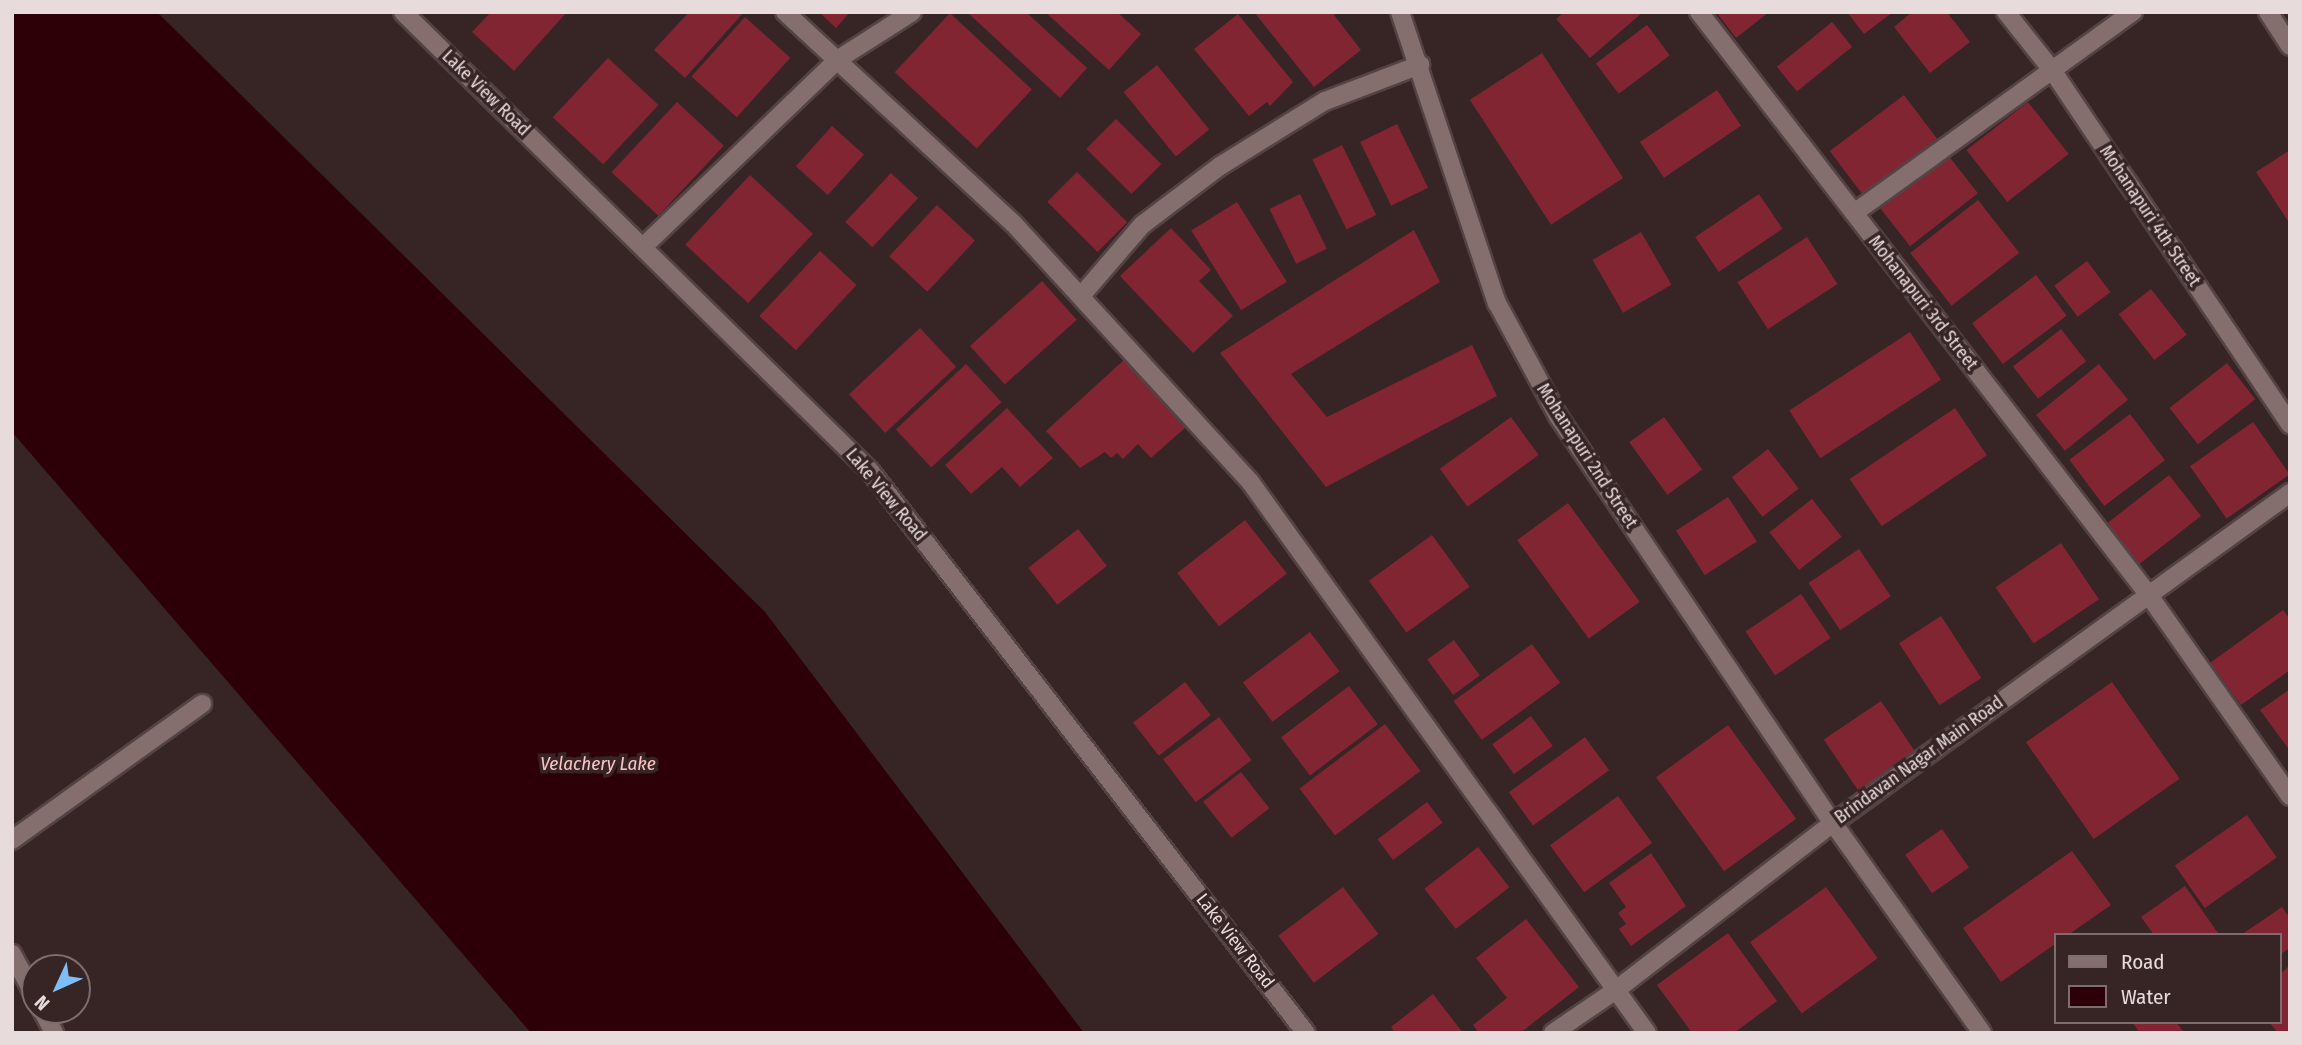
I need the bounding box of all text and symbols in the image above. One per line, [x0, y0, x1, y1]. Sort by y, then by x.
street label: Lake View Road [438, 46, 534, 140]
street label: Mohanapuri 4th Street [2095, 141, 2205, 291]
street label: Mohanapuri 3rd Street [1864, 231, 1982, 375]
street label: Mohanapuri 2nd Street [1532, 379, 1642, 533]
street label: Lake View Road [841, 444, 931, 546]
street label: Brindavan Nagar Main Road [1831, 692, 2007, 828]
water label: Velachery Lake [540, 753, 656, 775]
street label: Lake View Road [1191, 889, 1279, 993]
legend [2054, 933, 2281, 1024]
text: Road [2121, 949, 2165, 975]
north arrow [21, 954, 91, 1024]
text: Water [2121, 984, 2171, 1010]
text: N [30, 991, 54, 1015]

